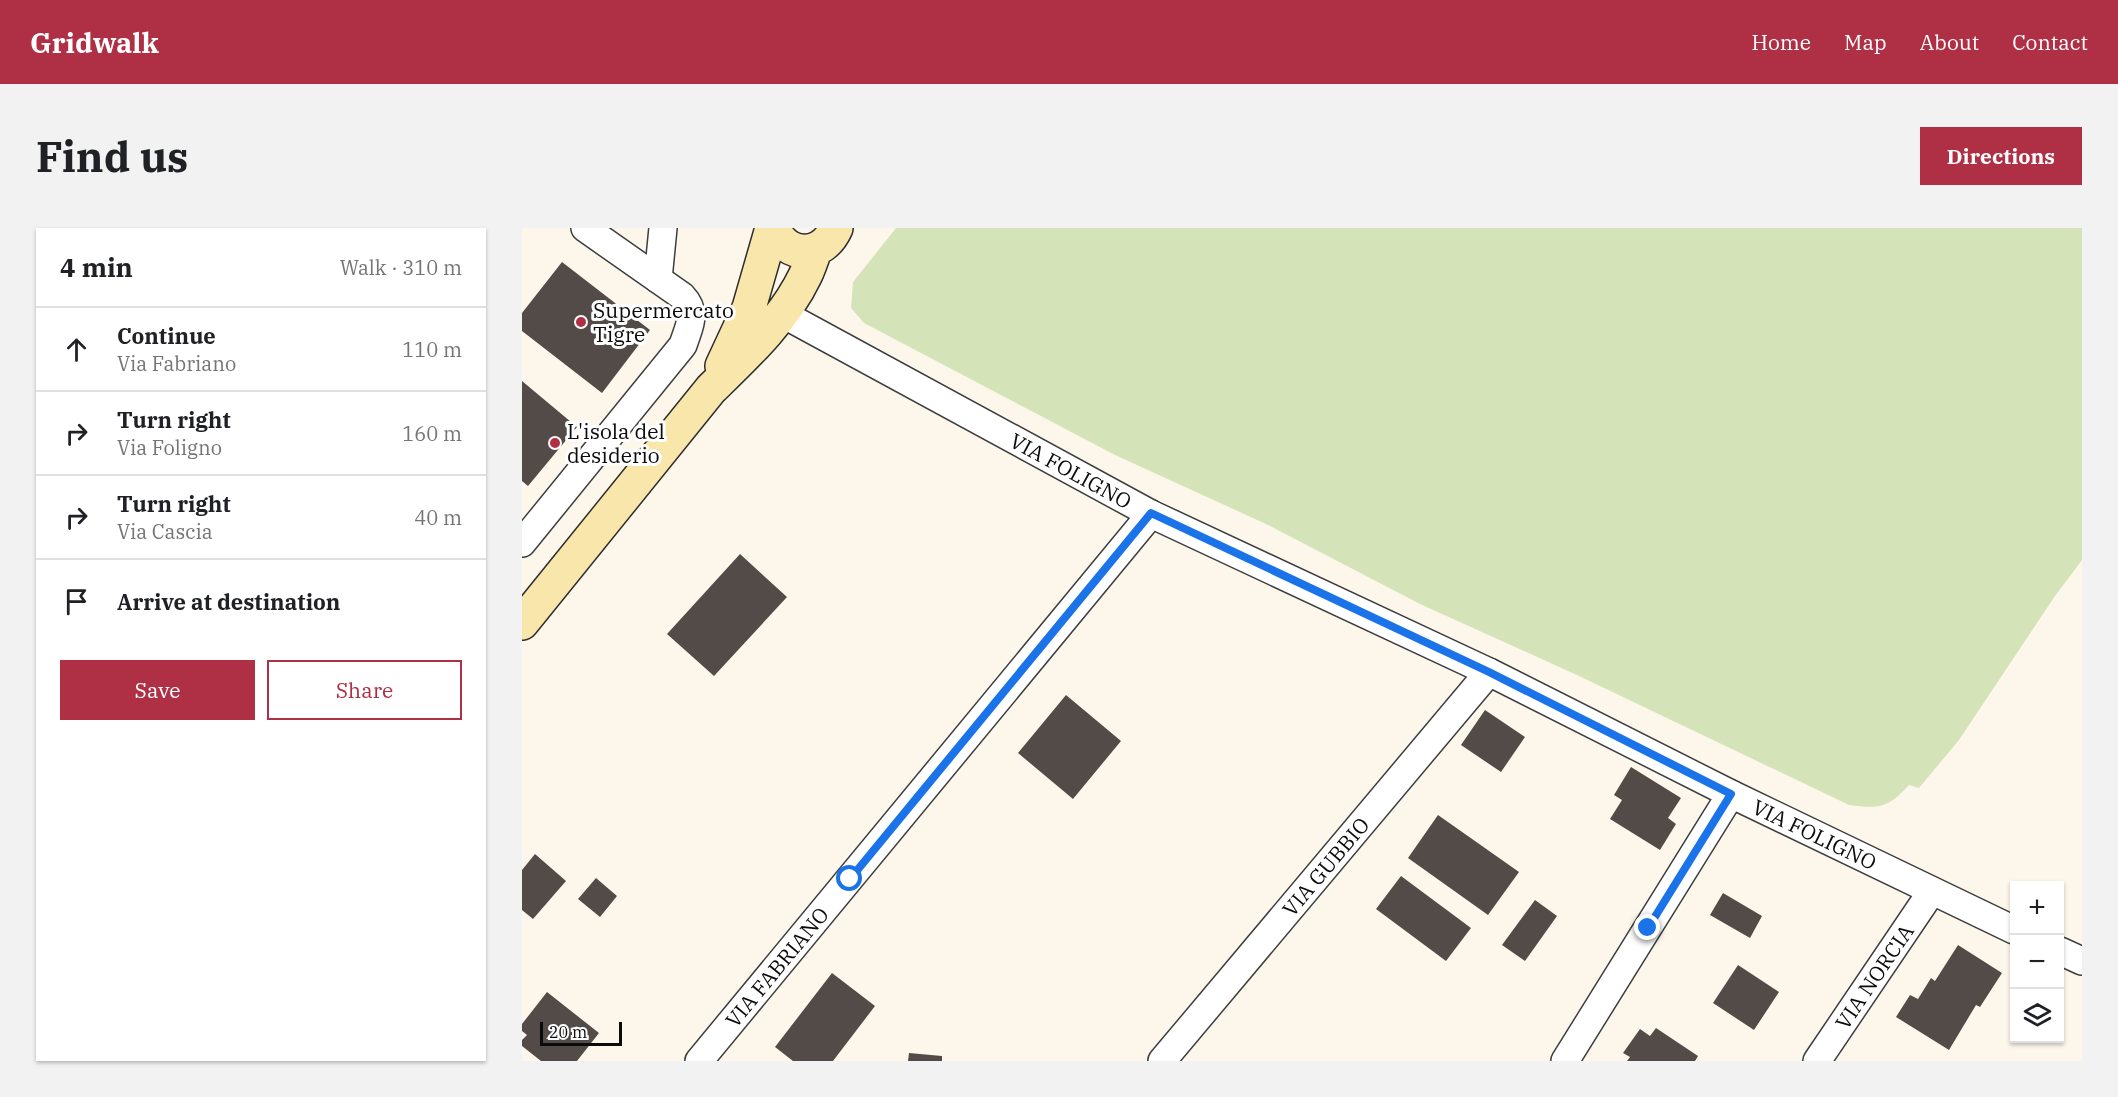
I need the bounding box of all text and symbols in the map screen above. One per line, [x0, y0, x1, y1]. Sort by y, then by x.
text: Gridwalk [30, 24, 159, 61]
text: Home [1751, 28, 1811, 56]
text: Map [1844, 28, 1887, 56]
text: About [1920, 28, 1979, 56]
text: Contact [2012, 28, 2088, 56]
button: Directions [1920, 127, 2082, 185]
text: Find us [36, 129, 188, 184]
text: 4 min [60, 250, 133, 284]
text: Walk · 310 m [340, 254, 462, 281]
place label: Supermercato Tigre [593, 296, 734, 348]
marker: Supermercato Tigre [574, 315, 588, 329]
text: Continue [117, 321, 216, 350]
icon: ahead [60, 333, 93, 366]
text: 110 m [402, 336, 462, 363]
text: Via Fabriano [117, 350, 236, 377]
text: Turn right [117, 405, 231, 434]
icon: right [60, 417, 93, 450]
place label: L'isola del desiderio [567, 417, 665, 469]
text: 160 m [402, 420, 462, 447]
street label: VIA FOLIGNO [1005, 426, 1137, 515]
text: Via Foligno [117, 434, 222, 461]
marker: L'isola del desiderio [548, 436, 562, 450]
text: Turn right [117, 489, 231, 518]
icon: right [60, 501, 93, 534]
text: 40 m [414, 504, 462, 531]
text: Via Cascia [117, 518, 213, 545]
icon: arrive [60, 585, 93, 618]
text: Arrive at destination [117, 587, 340, 616]
button: Save [60, 660, 255, 720]
button: Share [267, 660, 462, 720]
street label: VIA FOLIGNO [1748, 792, 1881, 876]
street label: VIA GUBBIO [1276, 811, 1375, 922]
route start [836, 865, 862, 891]
map controls [2010, 881, 2064, 1043]
button: + [2010, 881, 2064, 935]
street label: VIA FABRIANO [719, 901, 835, 1033]
route end [1634, 914, 1660, 940]
street label: VIA NORCIA [1829, 918, 1920, 1035]
button: − [2010, 935, 2064, 989]
button: layers [2010, 989, 2064, 1043]
scale bar [540, 1019, 622, 1046]
text: 20 m [549, 1022, 587, 1042]

